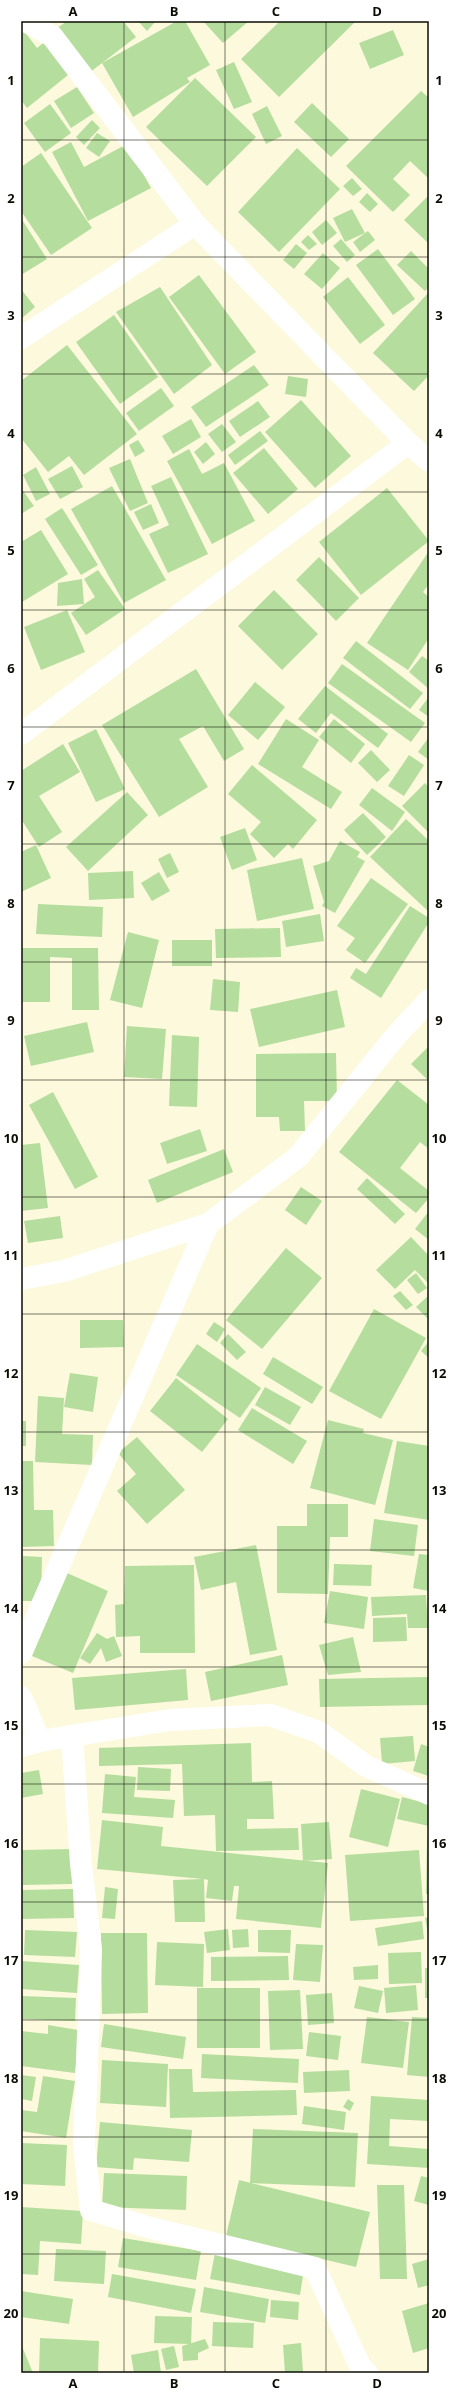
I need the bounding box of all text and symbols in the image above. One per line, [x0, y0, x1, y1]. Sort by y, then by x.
text: A [69, 2, 78, 20]
text: B [170, 2, 179, 20]
text: C [272, 2, 280, 20]
text: D [372, 2, 382, 20]
text: 1 [7, 71, 15, 89]
text: 1 [435, 71, 443, 89]
text: 2 [7, 189, 15, 207]
text: 2 [435, 189, 443, 207]
text: 3 [7, 306, 15, 324]
text: 3 [435, 306, 443, 324]
text: 4 [7, 424, 15, 442]
text: 4 [435, 424, 443, 442]
text: 5 [7, 541, 15, 559]
text: 5 [435, 541, 443, 559]
text: 6 [7, 659, 15, 677]
text: 6 [435, 659, 443, 677]
text: 7 [7, 776, 15, 794]
text: 7 [435, 776, 443, 794]
text: 8 [7, 894, 15, 912]
text: 8 [435, 894, 443, 912]
text: 9 [7, 1011, 15, 1029]
text: 9 [435, 1011, 443, 1029]
text: 10 [4, 1129, 18, 1147]
text: 10 [432, 1129, 446, 1147]
text: 11 [4, 1246, 18, 1264]
text: 11 [432, 1246, 446, 1264]
text: 12 [4, 1364, 19, 1382]
text: 12 [432, 1364, 447, 1382]
text: 13 [4, 1481, 18, 1499]
text: 13 [432, 1481, 446, 1499]
text: 14 [4, 1599, 19, 1617]
text: 14 [432, 1599, 447, 1617]
text: 15 [4, 1716, 18, 1734]
text: 15 [432, 1716, 446, 1734]
text: 16 [4, 1834, 19, 1852]
text: 16 [432, 1834, 447, 1852]
text: 17 [4, 1951, 19, 1969]
text: 17 [432, 1951, 447, 1969]
text: 18 [4, 2069, 18, 2087]
text: 18 [432, 2069, 446, 2087]
text: 19 [4, 2186, 18, 2204]
text: 19 [432, 2186, 446, 2204]
text: 20 [4, 2304, 18, 2322]
text: 20 [432, 2304, 446, 2322]
text: A [69, 2374, 78, 2392]
text: B [170, 2374, 179, 2392]
text: C [272, 2374, 280, 2392]
text: D [372, 2374, 382, 2392]

